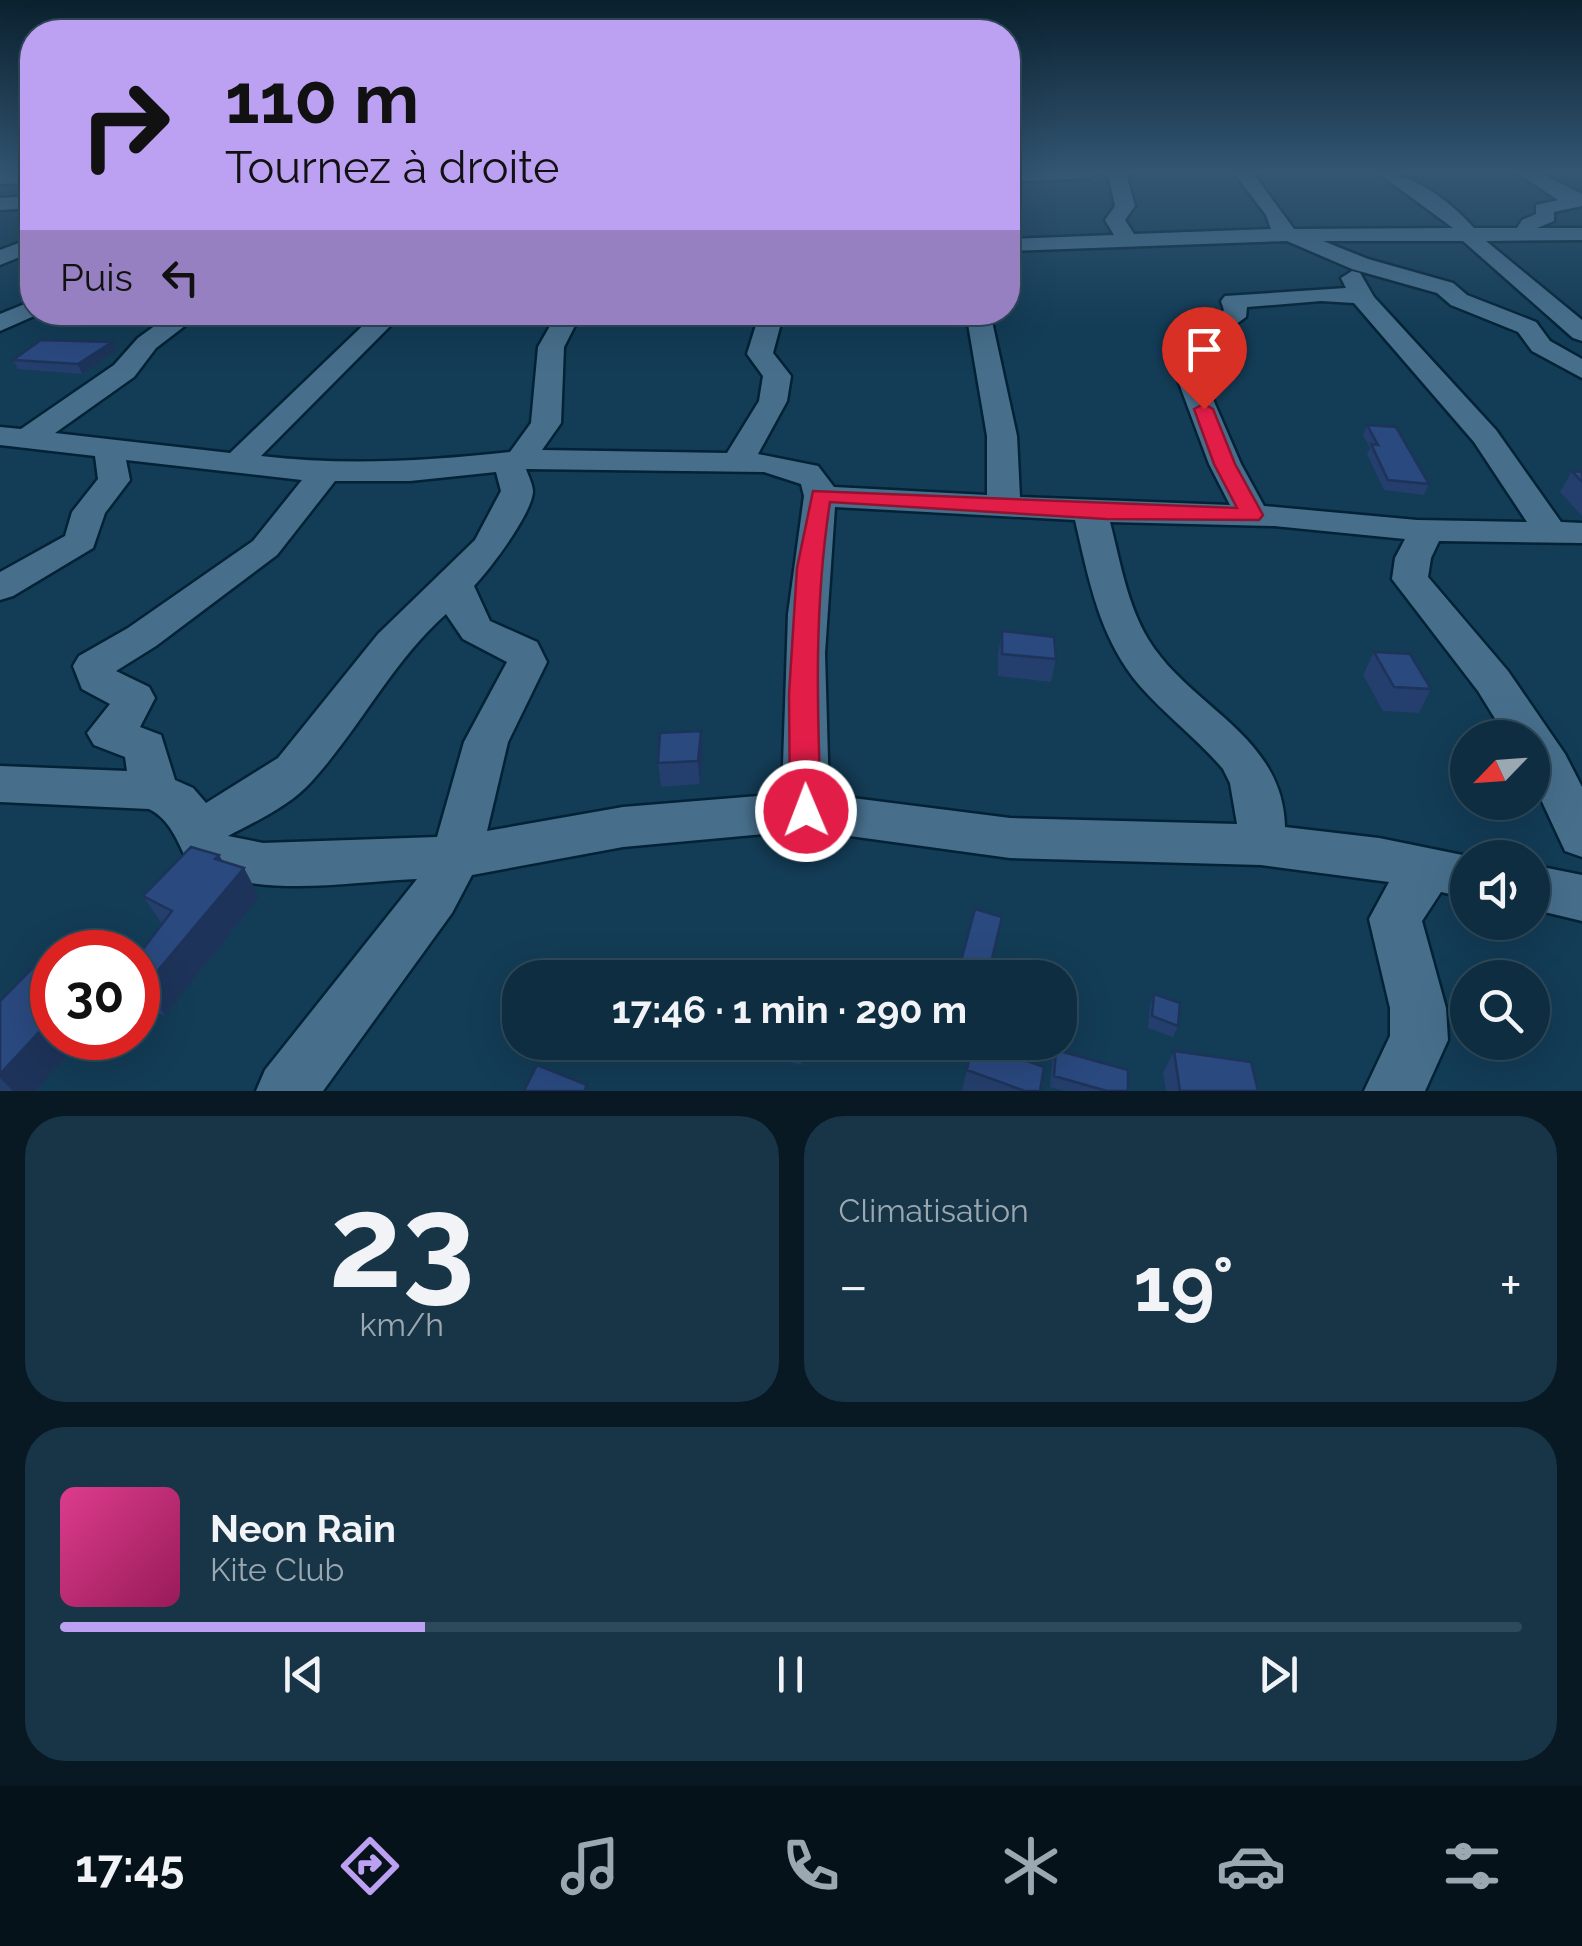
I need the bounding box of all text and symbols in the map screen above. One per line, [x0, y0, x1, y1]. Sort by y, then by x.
text: 110 m [225, 57, 419, 139]
icon: right [60, 60, 190, 190]
text: Tournez à droite [225, 141, 559, 194]
icon: left [153, 250, 208, 305]
text: Puis [60, 255, 133, 300]
pin [1162, 307, 1247, 410]
icon: arrive [1177, 322, 1232, 377]
north arrow [1450, 720, 1550, 820]
map controls [1450, 720, 1550, 1060]
position arrow [754, 759, 858, 863]
button: sound [1450, 840, 1550, 940]
speed limit sign: 30 [30, 930, 160, 1060]
button: search [1450, 960, 1550, 1060]
text: 17:46 · 1 min · 290 m [612, 987, 967, 1032]
text: 23 [329, 1165, 475, 1317]
text: Climatisation [839, 1192, 1029, 1229]
text: 19° [1133, 1240, 1234, 1329]
text: − [839, 1253, 868, 1318]
text: + [1499, 1253, 1522, 1318]
text: km/h [360, 1306, 444, 1343]
text: Neon Rain [210, 1506, 396, 1551]
text: Kite Club [210, 1551, 344, 1588]
icon: previous [276, 1647, 331, 1702]
icon: pause [763, 1647, 818, 1702]
icon: next [1251, 1647, 1306, 1702]
icon: directions [335, 1831, 405, 1901]
icon: music [555, 1831, 625, 1901]
icon: phone [776, 1831, 846, 1901]
icon: climate [996, 1831, 1066, 1901]
icon: car [1216, 1831, 1286, 1901]
icon: filters [1437, 1831, 1507, 1901]
text: 17:45 [75, 1840, 184, 1893]

